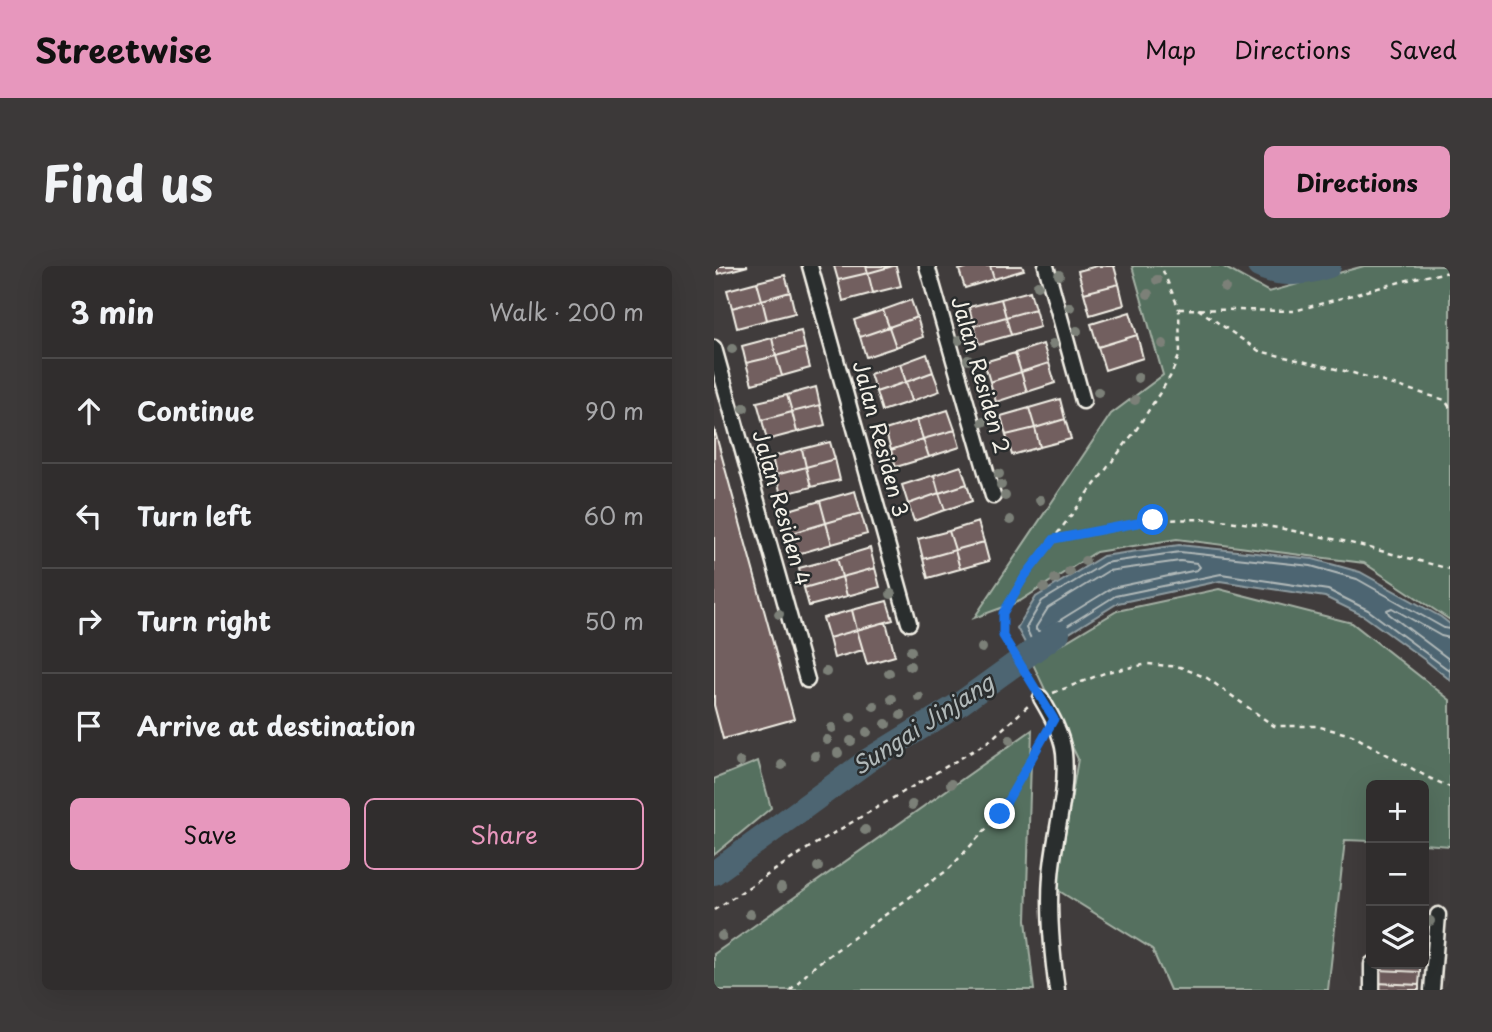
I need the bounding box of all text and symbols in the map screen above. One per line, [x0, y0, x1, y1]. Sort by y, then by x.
text: Streetwise [35, 24, 212, 74]
text: Map [1145, 31, 1196, 67]
text: Directions [1234, 31, 1351, 67]
text: Saved [1389, 31, 1457, 67]
text: Find us [42, 145, 213, 219]
button: Directions [1264, 146, 1450, 218]
text: 3 min [70, 289, 155, 334]
street label: Jalan Residen 2 [944, 292, 1020, 457]
text: Walk · 200 m [489, 294, 644, 329]
street label: Jalan Residen 3 [846, 357, 918, 520]
text: Continue [137, 391, 254, 430]
icon: ahead [70, 392, 108, 430]
text: 90 m [585, 393, 644, 428]
street label: Jalan Residen 4 [745, 426, 820, 589]
text: Turn left [137, 496, 252, 535]
icon: left [70, 497, 108, 535]
text: 60 m [584, 498, 644, 533]
route start [1137, 504, 1168, 535]
text: Turn right [137, 601, 271, 640]
icon: right [70, 602, 108, 640]
text: 50 m [584, 603, 644, 638]
water label: Sungai Jinjang [844, 664, 1002, 783]
text: Arrive at destination [137, 706, 416, 745]
icon: arrive [70, 707, 108, 745]
map controls [1366, 780, 1429, 969]
button: + [1366, 780, 1429, 843]
button: Save [70, 798, 350, 870]
button: Share [364, 798, 644, 870]
route end [984, 798, 1015, 829]
button: − [1366, 843, 1429, 906]
button: layers [1366, 906, 1429, 969]

